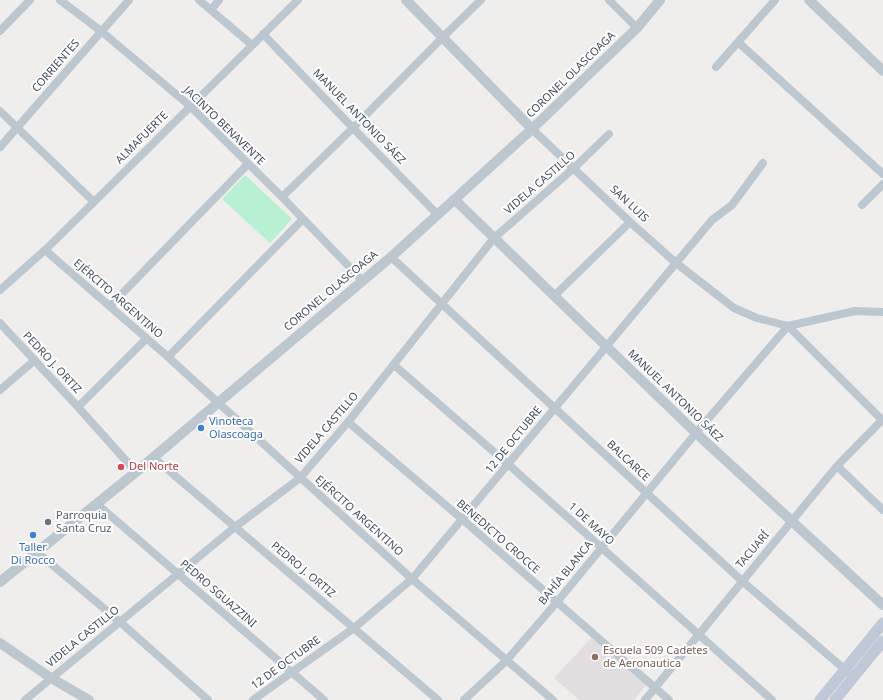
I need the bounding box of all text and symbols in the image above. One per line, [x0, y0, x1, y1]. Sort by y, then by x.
street label: CORONEL OLASCOAGA [524, 29, 618, 121]
street label: CORRIENTES [30, 37, 82, 95]
street label: MANUEL ANTONIO SÁEZ [310, 67, 408, 167]
street label: JACINTO BENAVENTE [181, 84, 267, 168]
street label: ALMAFUERTE [113, 109, 171, 167]
street label: VIDELA CASTILLO [502, 149, 578, 217]
street label: SAN LUIS [607, 183, 651, 225]
street label: CORONEL OLASCOAGA [281, 248, 381, 334]
street label: EJÉRCITO ARGENTINO [71, 257, 165, 341]
street label: PEDRO J. ORTIZ [20, 329, 84, 397]
street label: MANUEL ANTONIO SÁEZ [625, 347, 725, 445]
street label: VIDELA CASTILLO [293, 390, 361, 466]
street label: 12 DE OCTUBRE [483, 404, 545, 476]
place label: Vinoteca Olascoaga [209, 415, 263, 441]
marker: Vinoteca Olascoaga [196, 423, 206, 433]
street label: BALCARCE [604, 438, 652, 484]
place label: Del Norte [129, 460, 179, 474]
marker: Del Norte [116, 462, 126, 472]
street label: EJÉRCITO ARGENTINO [312, 473, 406, 559]
street label: BENEDICTO CROCCE [454, 497, 542, 577]
street label: 1 DE MAYO [565, 500, 617, 548]
place label: Parroquia Santa Cruz [56, 509, 111, 535]
marker: Parroquia Santa Cruz [43, 517, 53, 527]
street label: TACUARÍ [734, 529, 772, 571]
marker: Taller Di Rocco [28, 530, 38, 540]
street label: BAHÍA BLANCA [536, 538, 596, 608]
street label: PEDRO J. ORTIZ [268, 539, 338, 601]
place label: Taller Di Rocco [11, 541, 55, 567]
street label: PEDRO SGUAZZINI [177, 557, 259, 631]
street label: VIDELA CASTILLO [44, 604, 122, 670]
street label: 12 DE OCTUBRE [249, 633, 323, 693]
place label: Escuela 509 Cadetes de Aeronautica [603, 644, 708, 670]
marker: Escuela 509 Cadetes de Aeronautica [590, 652, 600, 662]

